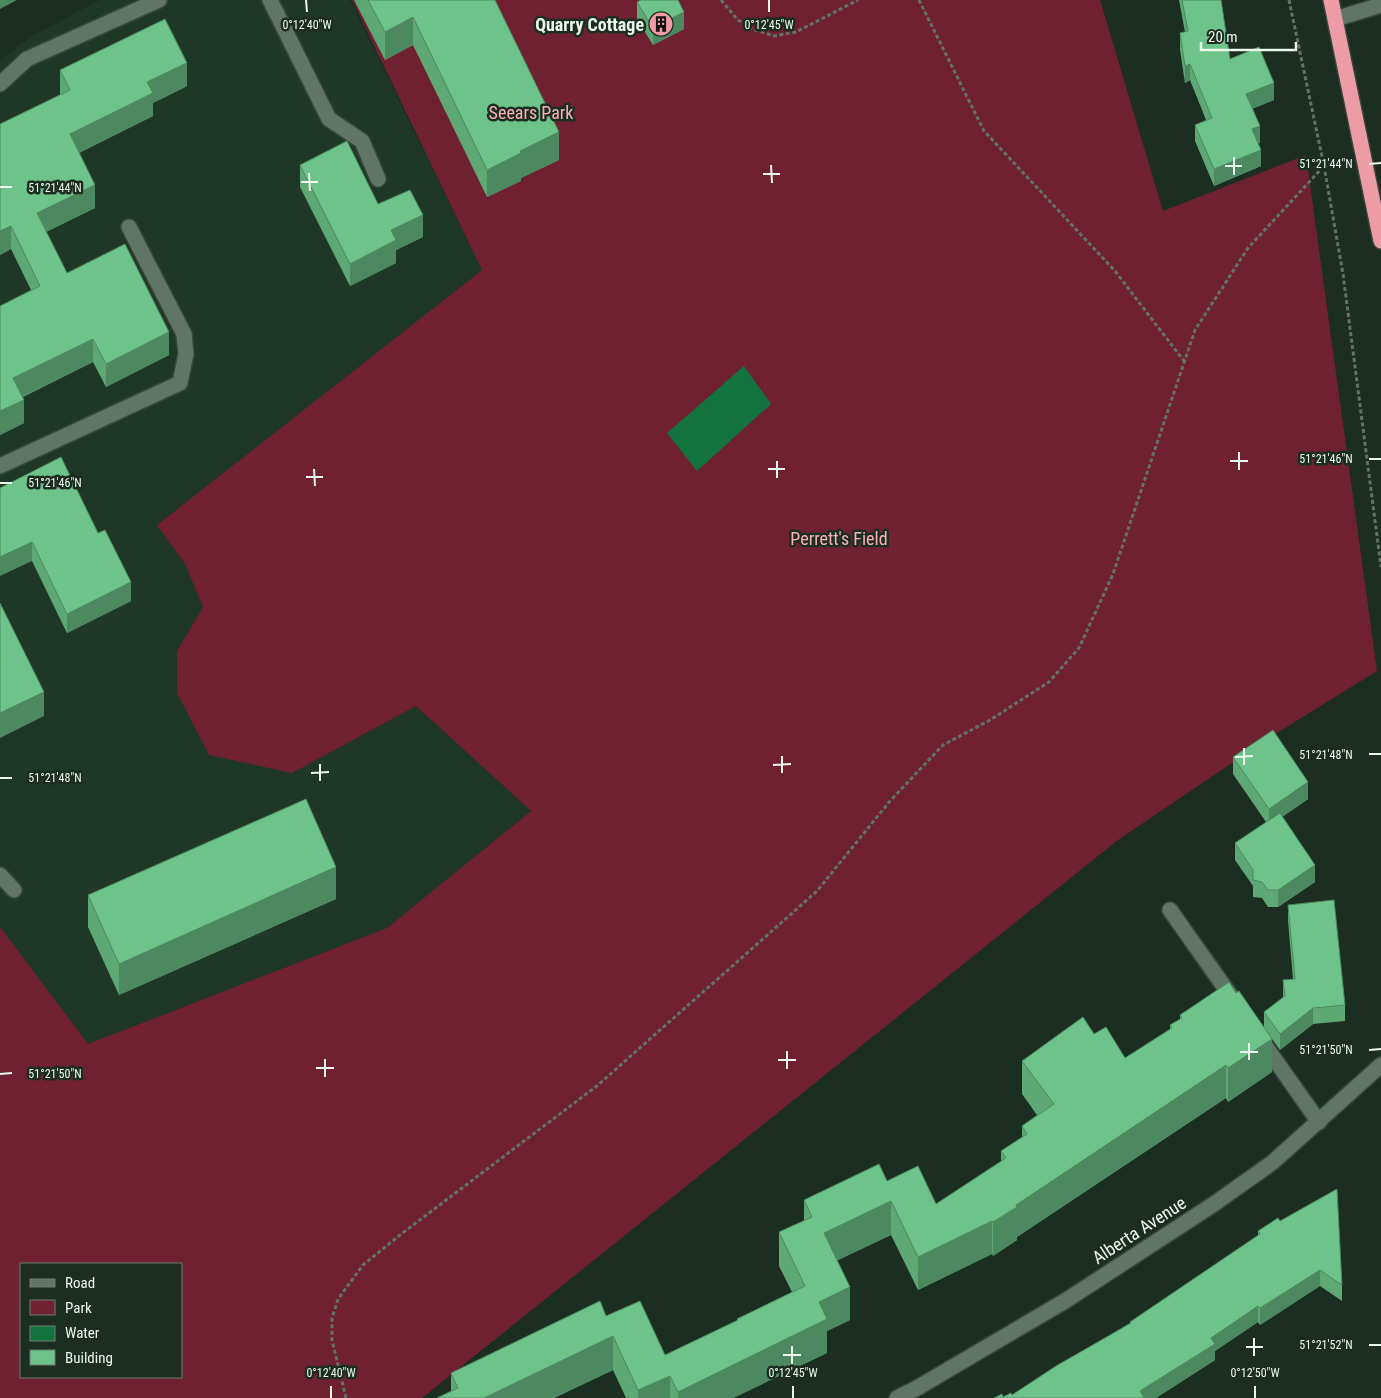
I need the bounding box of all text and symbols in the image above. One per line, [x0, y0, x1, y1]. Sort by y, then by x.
building icon: Quarry Cottage [648, 11, 674, 37]
place label: Quarry Cottage [535, 14, 644, 35]
text: 0°12'40"W [282, 18, 332, 32]
text: 0°12'45"W [744, 18, 794, 32]
scale bar [1201, 20, 1296, 52]
text: 20 m [1208, 28, 1238, 46]
park label: Seears Park [489, 102, 573, 123]
text: 51°21'44"N [1299, 157, 1353, 171]
text: 51°21'44"N [28, 181, 82, 195]
text: 51°21'46"N [1299, 452, 1353, 466]
text: 51°21'46"N [28, 476, 82, 490]
park label: Perrett's Field [790, 528, 888, 549]
text: 51°21'48"N [1299, 748, 1353, 762]
text: 51°21'48"N [28, 771, 82, 785]
text: 51°21'50"N [1299, 1043, 1353, 1057]
text: 51°21'50"N [28, 1067, 82, 1081]
street label: Alberta Avenue [1088, 1192, 1190, 1268]
legend [20, 1263, 182, 1378]
text: Road [65, 1274, 95, 1292]
text: Park [65, 1299, 92, 1317]
text: Water [65, 1324, 100, 1342]
text: 51°21'52"N [1299, 1338, 1353, 1352]
text: Building [65, 1349, 113, 1367]
text: 0°12'40"W [306, 1366, 356, 1380]
text: 0°12'45"W [768, 1366, 818, 1380]
text: 0°12'50"W [1230, 1366, 1280, 1380]

